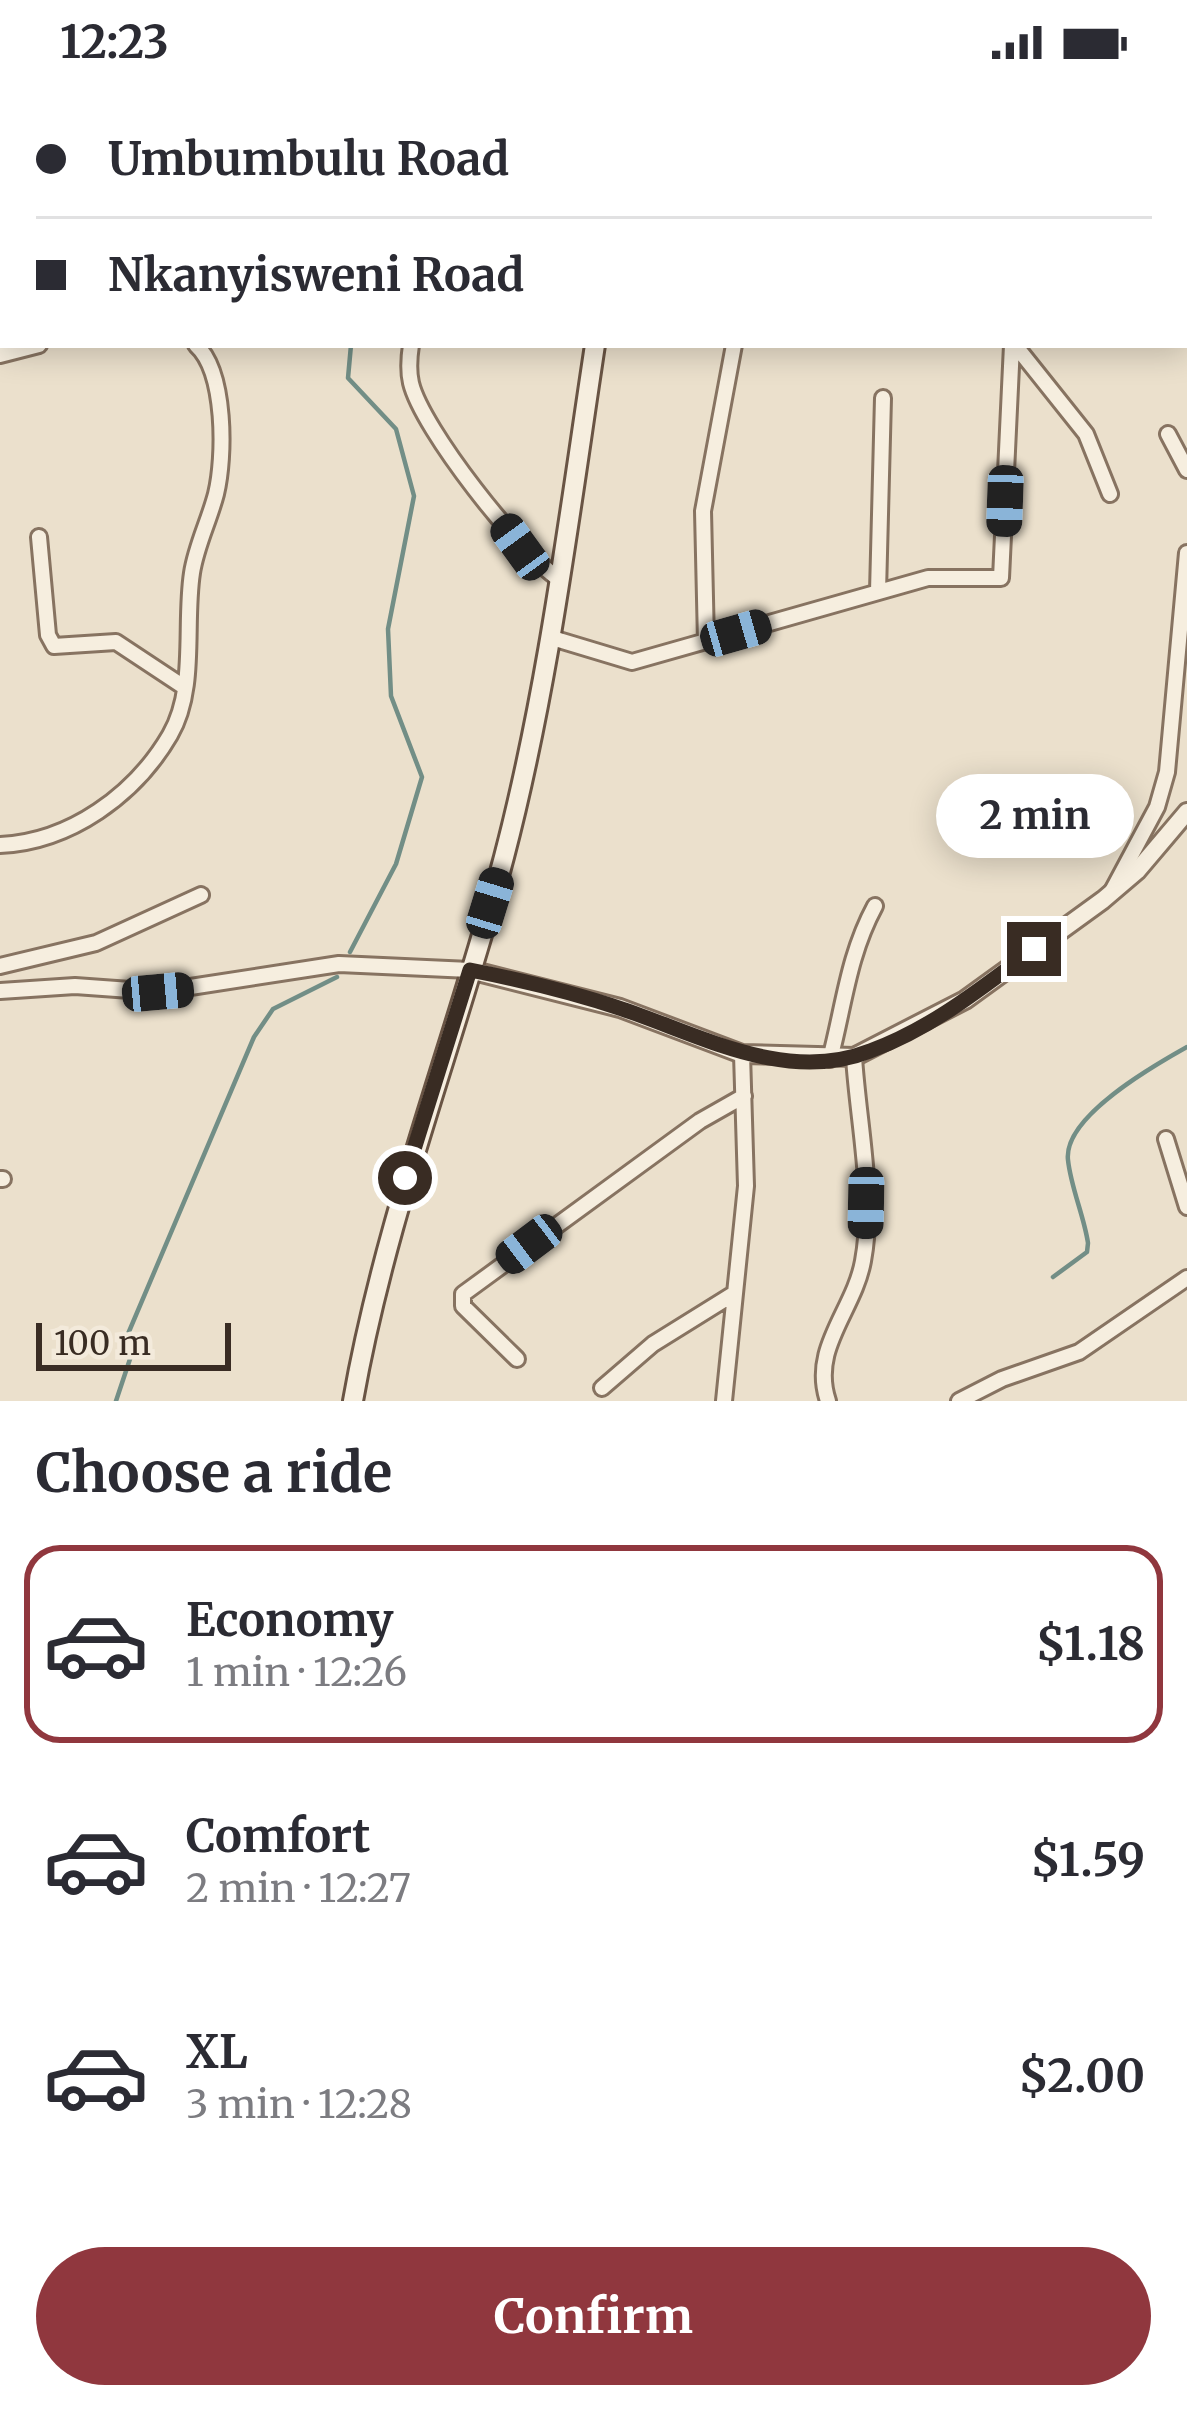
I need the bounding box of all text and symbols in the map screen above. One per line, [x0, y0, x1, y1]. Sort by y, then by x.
text: 12:23 [60, 14, 169, 70]
text: Umbumbulu Road [108, 131, 509, 187]
text: Nkanyisweni Road [108, 247, 524, 303]
car [986, 464, 1024, 538]
car [484, 507, 556, 587]
car [696, 606, 776, 660]
callout: 2 min [935, 775, 1133, 859]
text: 2 min [979, 791, 1091, 840]
car [462, 863, 518, 943]
route end [1007, 922, 1061, 976]
car [121, 971, 195, 1013]
route start [378, 1151, 432, 1205]
car [847, 1167, 885, 1239]
car [489, 1208, 569, 1280]
scale bar [36, 1317, 231, 1370]
text: 100 m [54, 1323, 151, 1364]
text: Choose a ride [36, 1439, 392, 1507]
icon: car [42, 1590, 150, 1698]
text: Economy [186, 1592, 394, 1648]
text: $1.18 [1036, 1616, 1145, 1672]
text: 1 min · 12:26 [186, 1648, 407, 1697]
icon: car [42, 1806, 150, 1914]
text: Comfort [186, 1808, 370, 1864]
text: $1.59 [1031, 1832, 1145, 1888]
text: 2 min · 12:27 [186, 1864, 411, 1913]
icon: car [42, 2022, 150, 2130]
text: XL [186, 2024, 248, 2080]
text: $2.00 [1018, 2048, 1145, 2104]
text: 3 min · 12:28 [186, 2080, 412, 2129]
button: Confirm [36, 2247, 1151, 2385]

